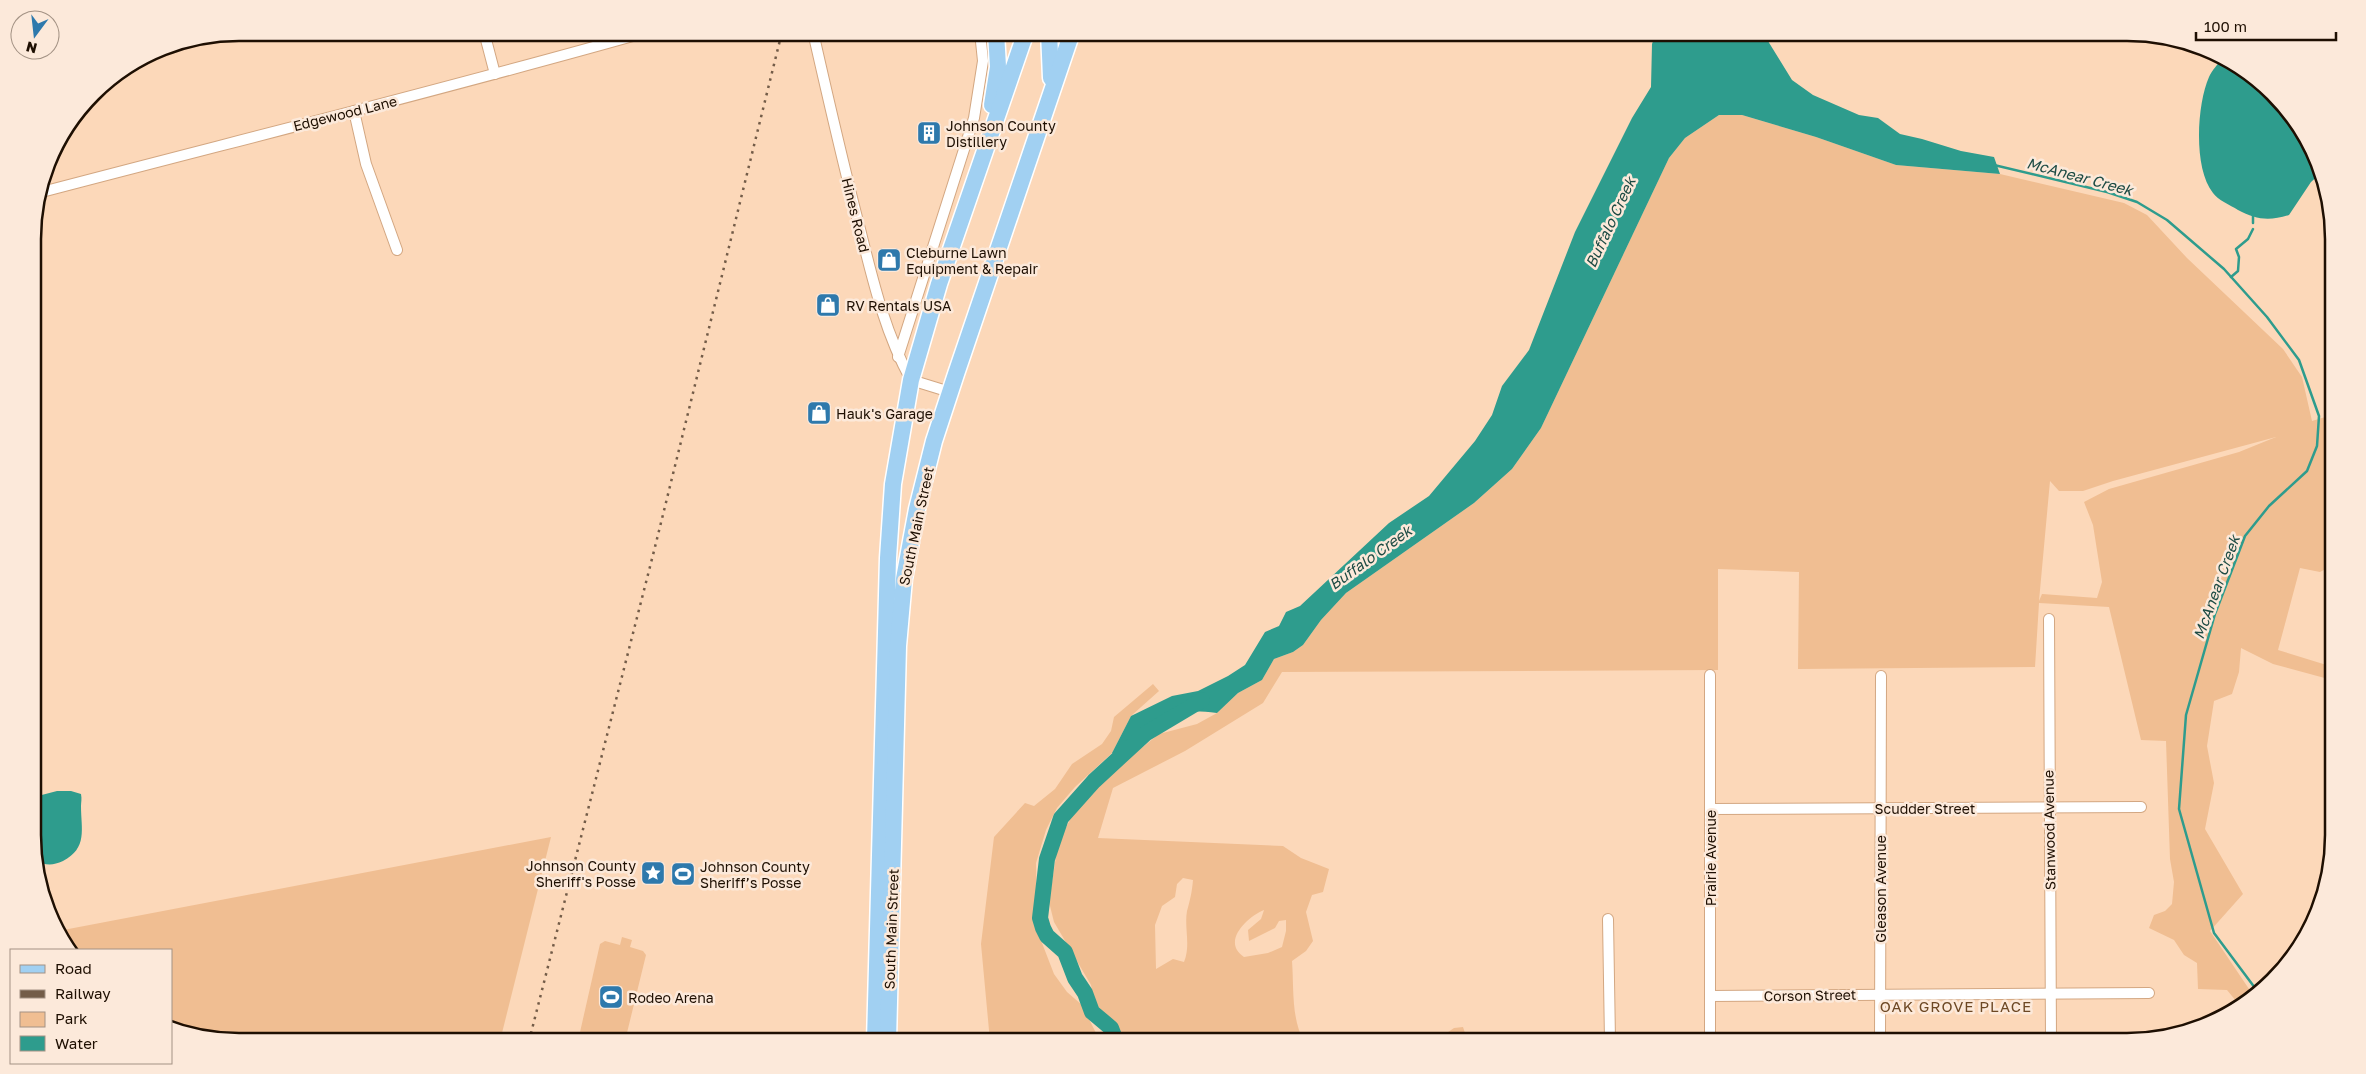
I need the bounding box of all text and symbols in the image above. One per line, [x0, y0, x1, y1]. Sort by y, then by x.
north arrow [10, 10, 60, 60]
scale bar [2196, 10, 2336, 42]
text: 100 m [2204, 17, 2247, 35]
text: N [24, 38, 39, 58]
street label: Edgewood Lane [291, 92, 399, 134]
place label: Johnson County Distillery [946, 117, 1056, 150]
building icon: Johnson County Distillery [916, 120, 942, 146]
water label: McAnear Creek [2025, 153, 2136, 199]
water label: Buffalo Creek [1581, 173, 1639, 270]
street label: Hines Road [839, 176, 873, 254]
place label: Cleburne Lawn Equipment & Repair [906, 244, 1039, 277]
shop icon: Cleburne Lawn Equipment & Repair [876, 247, 902, 273]
shop icon: RV Rentals USA [815, 292, 841, 318]
place label: RV Rentals USA [846, 297, 952, 314]
shop icon: Hauk's Garage [806, 400, 832, 426]
place label: Hauk's Garage [836, 405, 933, 422]
street label: South Main Street [895, 465, 937, 587]
water label: Buffalo Creek [1325, 520, 1416, 593]
water label: McAnear Creek [2189, 531, 2244, 641]
street label: Stanwood Avenue [2039, 770, 2059, 890]
street label: Scudder Street [1875, 800, 1975, 817]
street label: Prairie Avenue [1702, 810, 1719, 906]
street label: Gleason Avenue [1872, 835, 1889, 943]
place label: Johnson County Sheriff's Posse [526, 857, 636, 890]
place label: Johnson County Sheriff’s Posse [700, 858, 810, 891]
place icon: Johnson County Sheriff's Posse [640, 860, 666, 886]
sports icon: Johnson County Sheriff’s Posse [670, 861, 696, 887]
street label: South Main Street [880, 868, 902, 990]
legend [10, 949, 172, 1064]
text: Road [55, 959, 92, 977]
text: Railway [55, 984, 111, 1002]
sports icon: Rodeo Arena [598, 984, 624, 1010]
street label: Corson Street [1763, 986, 1857, 1004]
place label: Rodeo Arena [628, 989, 714, 1006]
district label: OAK GROVE PLACE [1880, 997, 2032, 1015]
text: Park [55, 1009, 88, 1027]
text: Water [55, 1034, 98, 1052]

